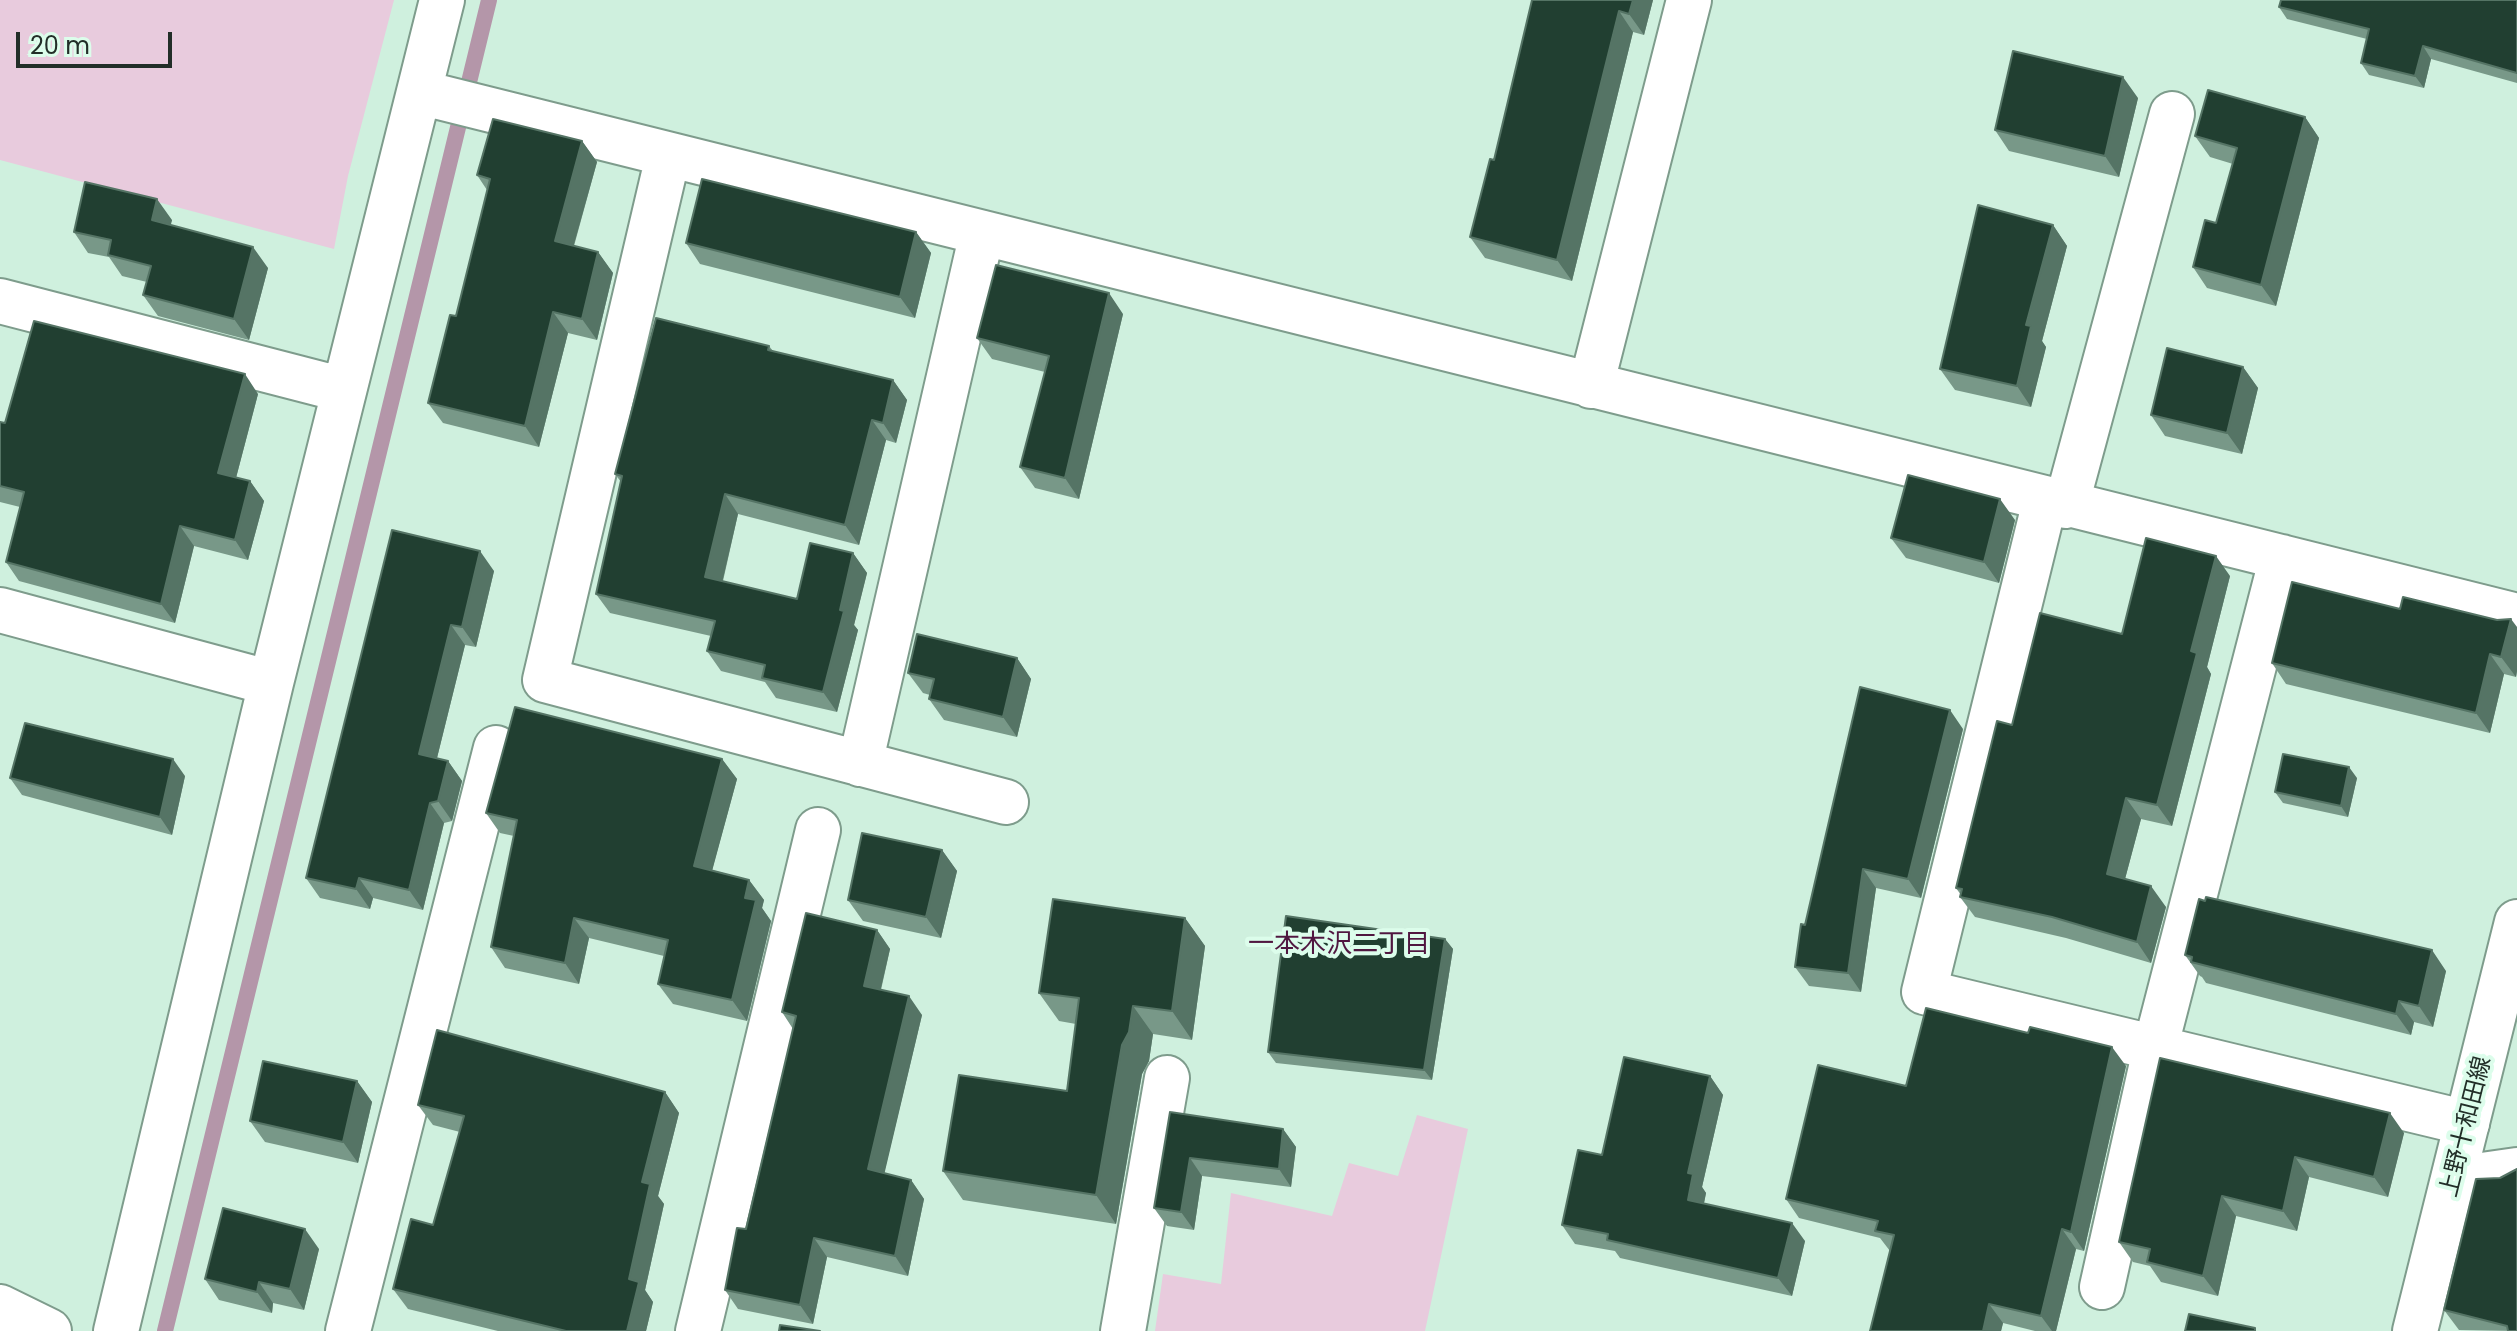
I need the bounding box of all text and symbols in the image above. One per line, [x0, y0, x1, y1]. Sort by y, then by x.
scale bar [20, 16, 176, 66]
text: 20 m [30, 29, 90, 62]
district label: 一本木沢二丁目 [1248, 929, 1430, 961]
street label: 上野十和田線 [2436, 1054, 2498, 1200]

